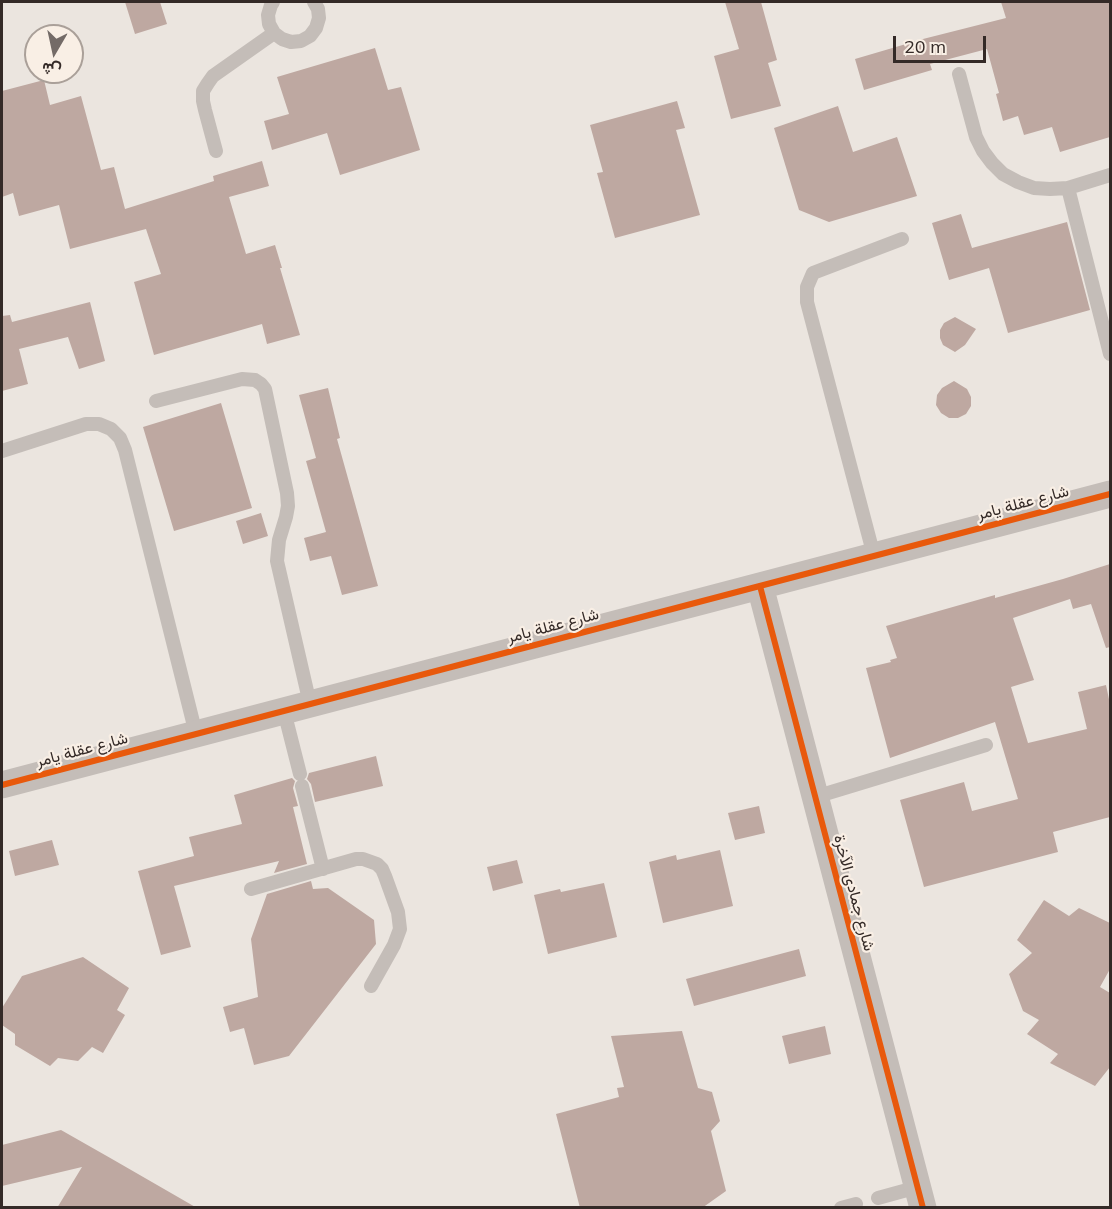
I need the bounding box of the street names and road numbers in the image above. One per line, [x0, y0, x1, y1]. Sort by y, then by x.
street label: شارع عقلة يامر [975, 482, 1071, 524]
street label: شارع عقلة يامر [505, 605, 601, 647]
street label: شارع عقلة يامر [34, 729, 130, 771]
street label: شارع جمادى الآخرة [829, 833, 879, 953]

